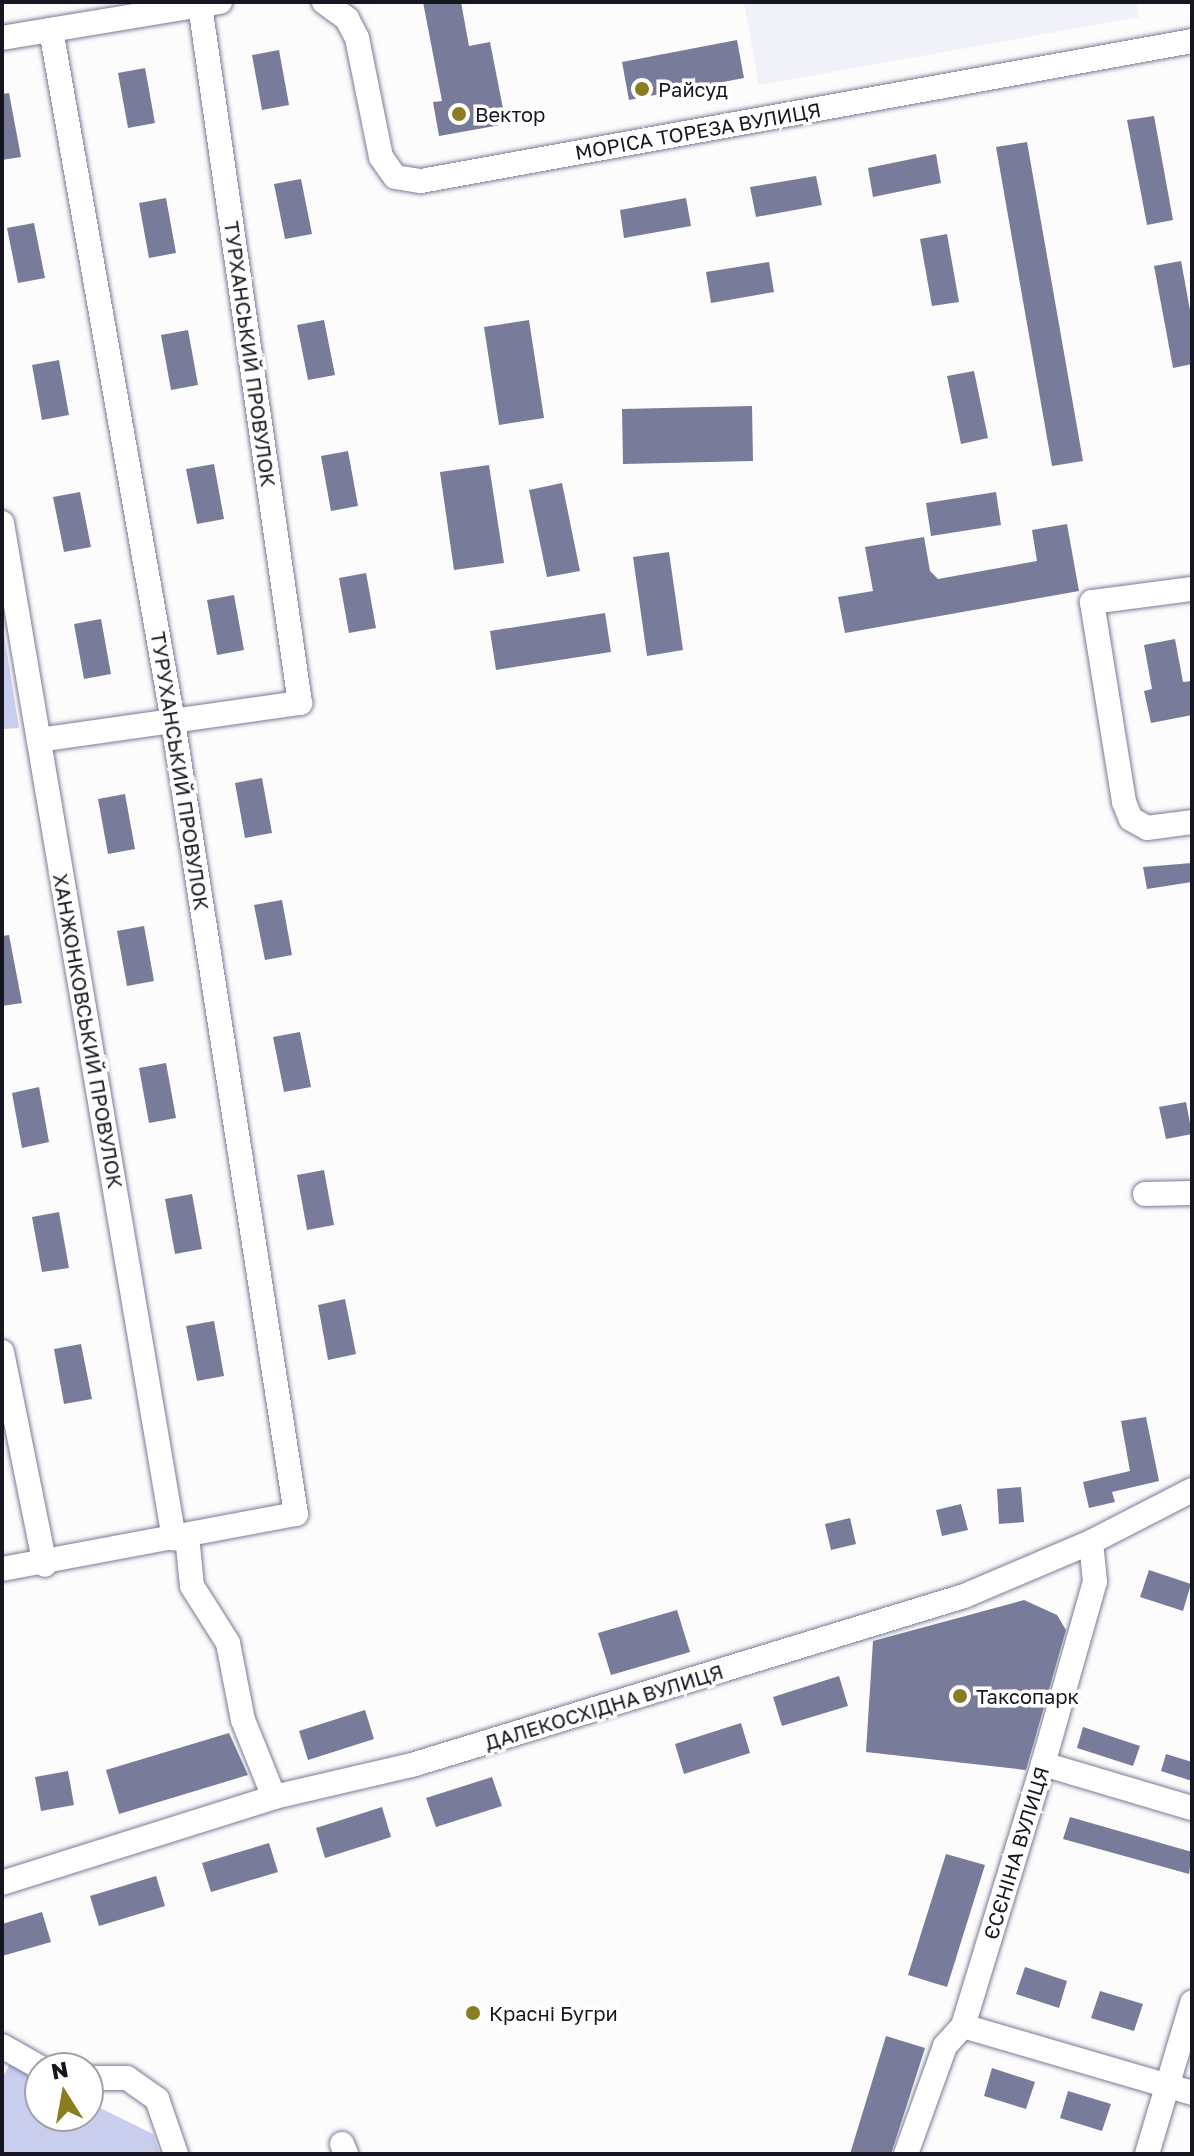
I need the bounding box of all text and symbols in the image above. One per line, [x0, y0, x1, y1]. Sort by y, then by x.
place label: Райсуд [658, 77, 728, 101]
marker: Райсуд [633, 80, 651, 98]
street label: МОРІСА ТОРЕЗА ВУЛИЦЯ [573, 98, 823, 164]
place label: Вектор [475, 102, 545, 126]
marker: Вектор [450, 105, 468, 123]
street label: ТУРХАНСЬКИЙ ПРОВУЛОК [219, 220, 281, 488]
street label: ТУРУХАНСЬКИЙ ПРОВУЛОК [146, 630, 214, 912]
street label: ХАНЖОНКОВСЬКИЙ ПРОВУЛОК [48, 872, 128, 1190]
street label: ДАЛЕКОСХІДНА ВУЛИЦЯ [482, 1659, 726, 1755]
place label: Таксопарк [976, 1684, 1079, 1708]
marker: Таксопарк [951, 1687, 969, 1705]
street label: ЄСЄНІНА ВУЛИЦЯ [978, 1764, 1054, 1942]
place label: Красні Бугри [489, 2001, 618, 2025]
marker: Красні Бугри [464, 2004, 482, 2022]
north arrow [24, 2052, 104, 2132]
text: N [49, 2055, 70, 2085]

